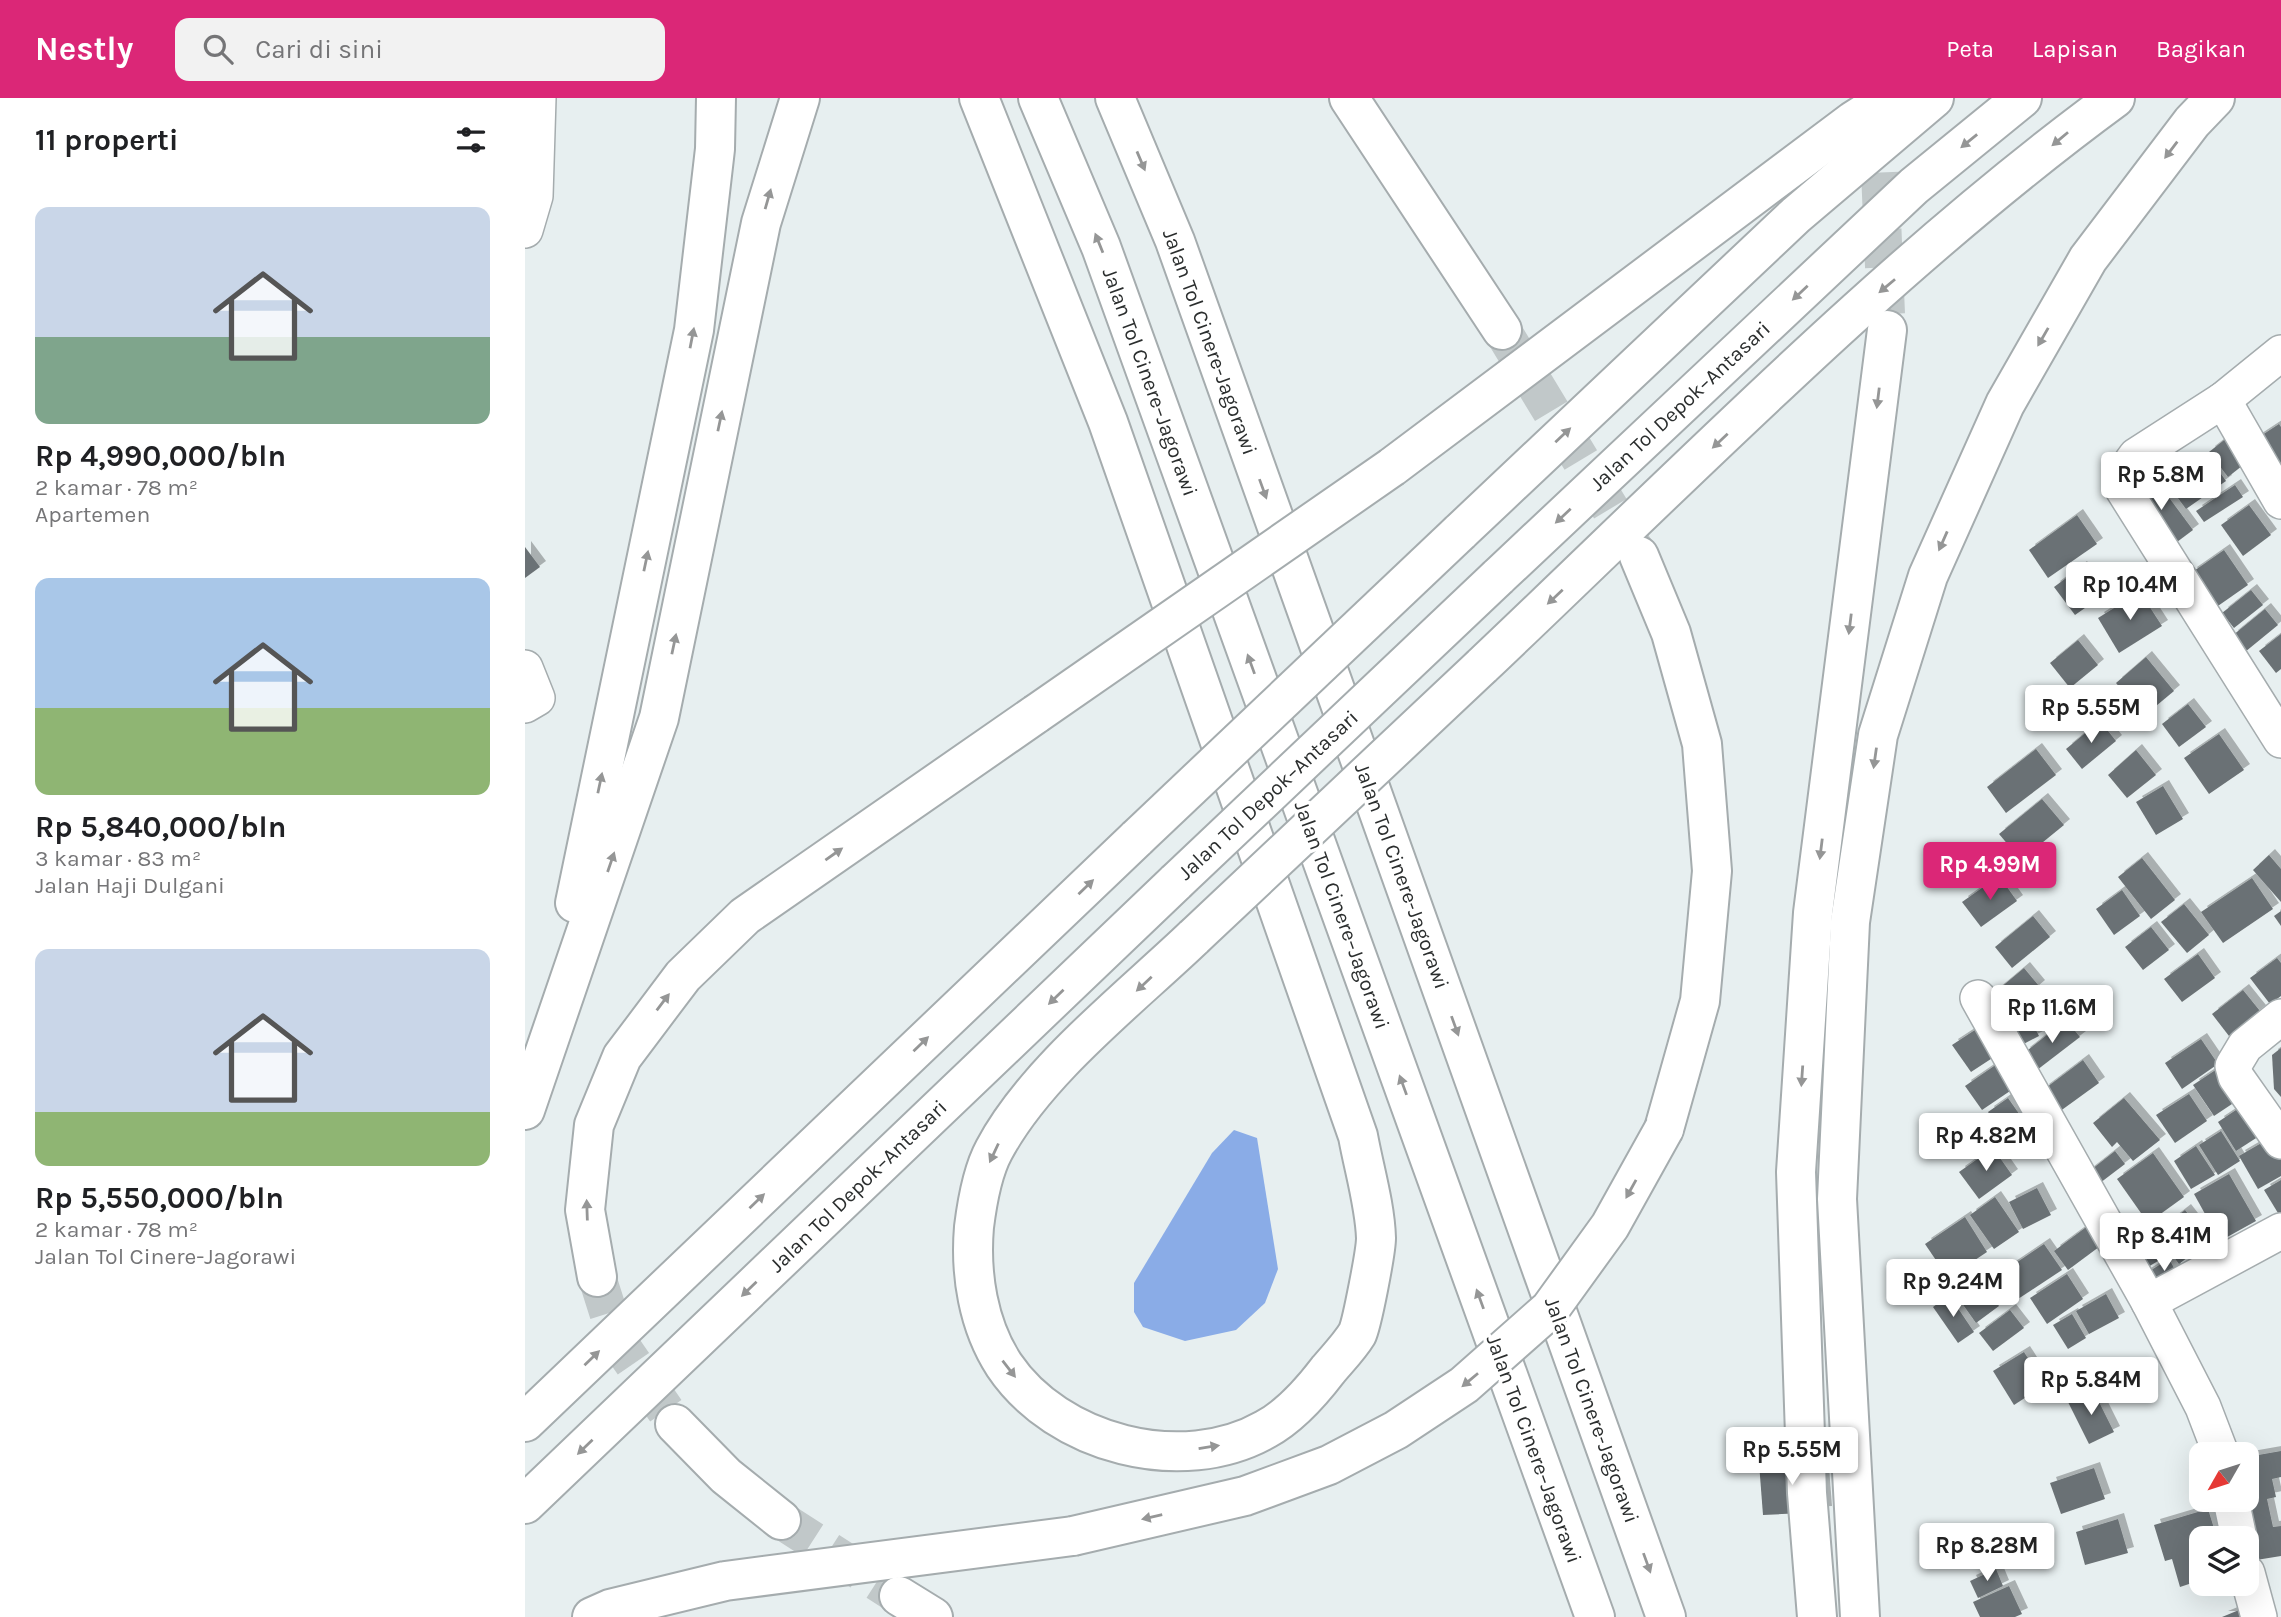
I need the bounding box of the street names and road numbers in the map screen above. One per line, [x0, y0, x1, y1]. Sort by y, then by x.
street label: Jalan Tol Cinere-Jagorawi [1158, 226, 1262, 458]
street label: Jalan Tol Cinere–Jagorawi [1097, 265, 1203, 499]
street label: Jalan Tol Depok–Antasari [1585, 316, 1775, 496]
street label: Jalan Tol Depok–Antasari [1173, 705, 1363, 885]
street label: Jalan Tol Cinere-Jagorawi [1350, 760, 1454, 992]
street label: Jalan Tol Cinere–Jagorawi [1289, 798, 1395, 1032]
street label: Jalan Tol Depok–Antasari [764, 1095, 952, 1277]
street label: Jalan Tol Cinere-Jagorawi [1540, 1294, 1644, 1526]
street label: Jalan Tol Cinere–Jagorawi [1481, 1332, 1587, 1566]

